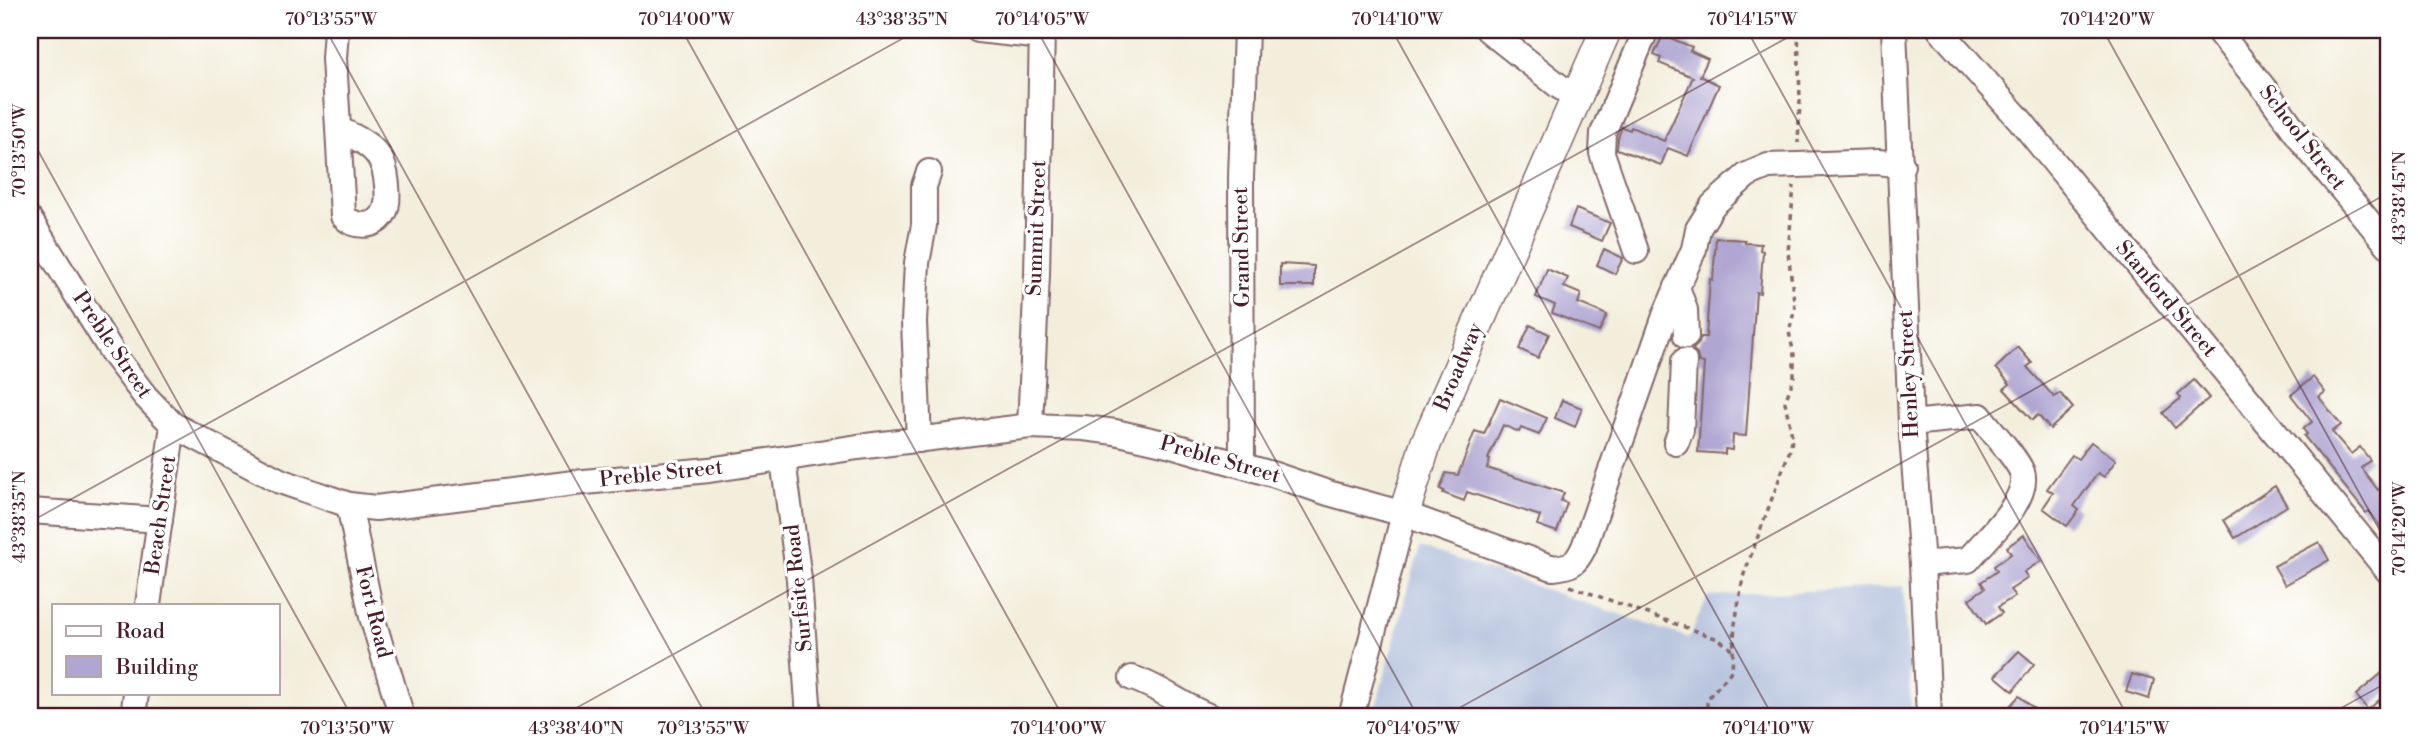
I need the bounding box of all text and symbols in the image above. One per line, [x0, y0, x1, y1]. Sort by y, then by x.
text: 70°13'55"W [285, 8, 378, 31]
text: 70°14'00"W [638, 8, 735, 31]
text: 43°38'35"N [856, 8, 949, 31]
text: 70°14'05"W [995, 8, 1090, 31]
text: 70°14'10"W [1351, 8, 1443, 31]
text: 70°14'15"W [1707, 8, 1798, 31]
text: 70°14'20"W [2060, 8, 2155, 31]
street label: School Street [2253, 80, 2351, 196]
text: 70°13'50"W [8, 103, 31, 198]
text: 43°38'45"N [2388, 151, 2411, 245]
street label: Summit Street [1022, 159, 1052, 297]
street label: Grand Street [1228, 186, 1256, 308]
street label: Stanford Street [2110, 235, 2223, 363]
street label: Preble Street [67, 286, 158, 404]
street label: Henley Street [1893, 309, 1925, 439]
street label: Broadway [1428, 318, 1490, 416]
street label: Preble Street [1157, 430, 1284, 490]
street label: Beach Street [140, 453, 182, 577]
street label: Preble Street [598, 455, 725, 493]
text: 43°38'35"N [8, 470, 31, 563]
text: 70°14'20"W [2388, 481, 2411, 576]
street label: Surfsite Road [779, 523, 819, 653]
street label: Fort Road [349, 563, 397, 661]
legend [52, 604, 280, 694]
text: Road [116, 619, 165, 645]
text: Building [115, 655, 198, 681]
text: 70°13'50"W [300, 717, 395, 740]
text: 43°38'40"N [528, 717, 624, 740]
text: 70°13'55"W [657, 717, 750, 740]
text: 70°14'00"W [1010, 717, 1107, 740]
text: 70°14'05"W [1366, 717, 1461, 740]
text: 70°14'10"W [1722, 717, 1814, 740]
text: 70°14'15"W [2079, 717, 2170, 740]

